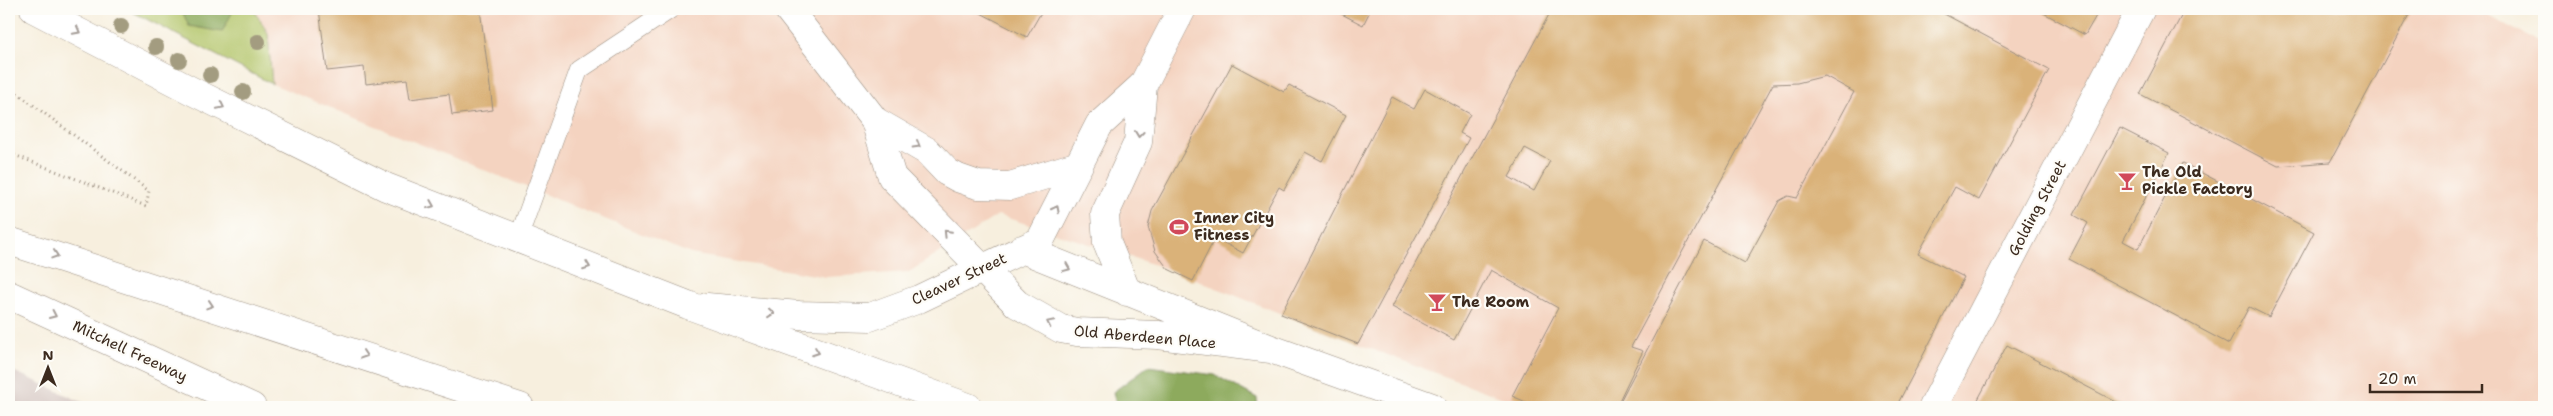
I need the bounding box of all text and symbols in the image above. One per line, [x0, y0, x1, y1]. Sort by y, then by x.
one-way arrow [72, 25, 81, 35]
one-way arrow [216, 100, 225, 110]
one-way arrow [1134, 130, 1145, 138]
one-way arrow [912, 139, 921, 149]
street label: Golding Street [2003, 157, 2071, 259]
place label: The Old Pickle Factory [2142, 162, 2253, 199]
bar icon: The Old Pickle Factory [2116, 170, 2138, 192]
one-way arrow [427, 199, 435, 209]
one-way arrow [1050, 205, 1061, 214]
place label: Inner City Fitness [1194, 208, 1274, 245]
sports icon: Inner City Fitness [1168, 216, 1190, 238]
one-way arrow [944, 230, 953, 239]
street label: Cleaver Street [908, 248, 1010, 310]
one-way arrow [51, 250, 59, 260]
one-way arrow [582, 260, 591, 271]
one-way arrow [1062, 261, 1071, 272]
bar icon: The Room [1426, 291, 1448, 313]
place label: The Room [1452, 292, 1529, 312]
one-way arrow [205, 299, 214, 309]
one-way arrow [768, 307, 776, 318]
one-way arrow [48, 309, 57, 320]
street label: Mitchell Freeway [69, 316, 191, 386]
one-way arrow [1046, 319, 1055, 329]
street label: Old Aberdeen Place [1073, 321, 1217, 353]
north arrow [22, 344, 72, 394]
text: N [42, 346, 54, 364]
one-way arrow [811, 346, 820, 356]
one-way arrow [360, 350, 368, 360]
scale bar [2370, 361, 2483, 393]
text: 20 m [2378, 369, 2417, 389]

